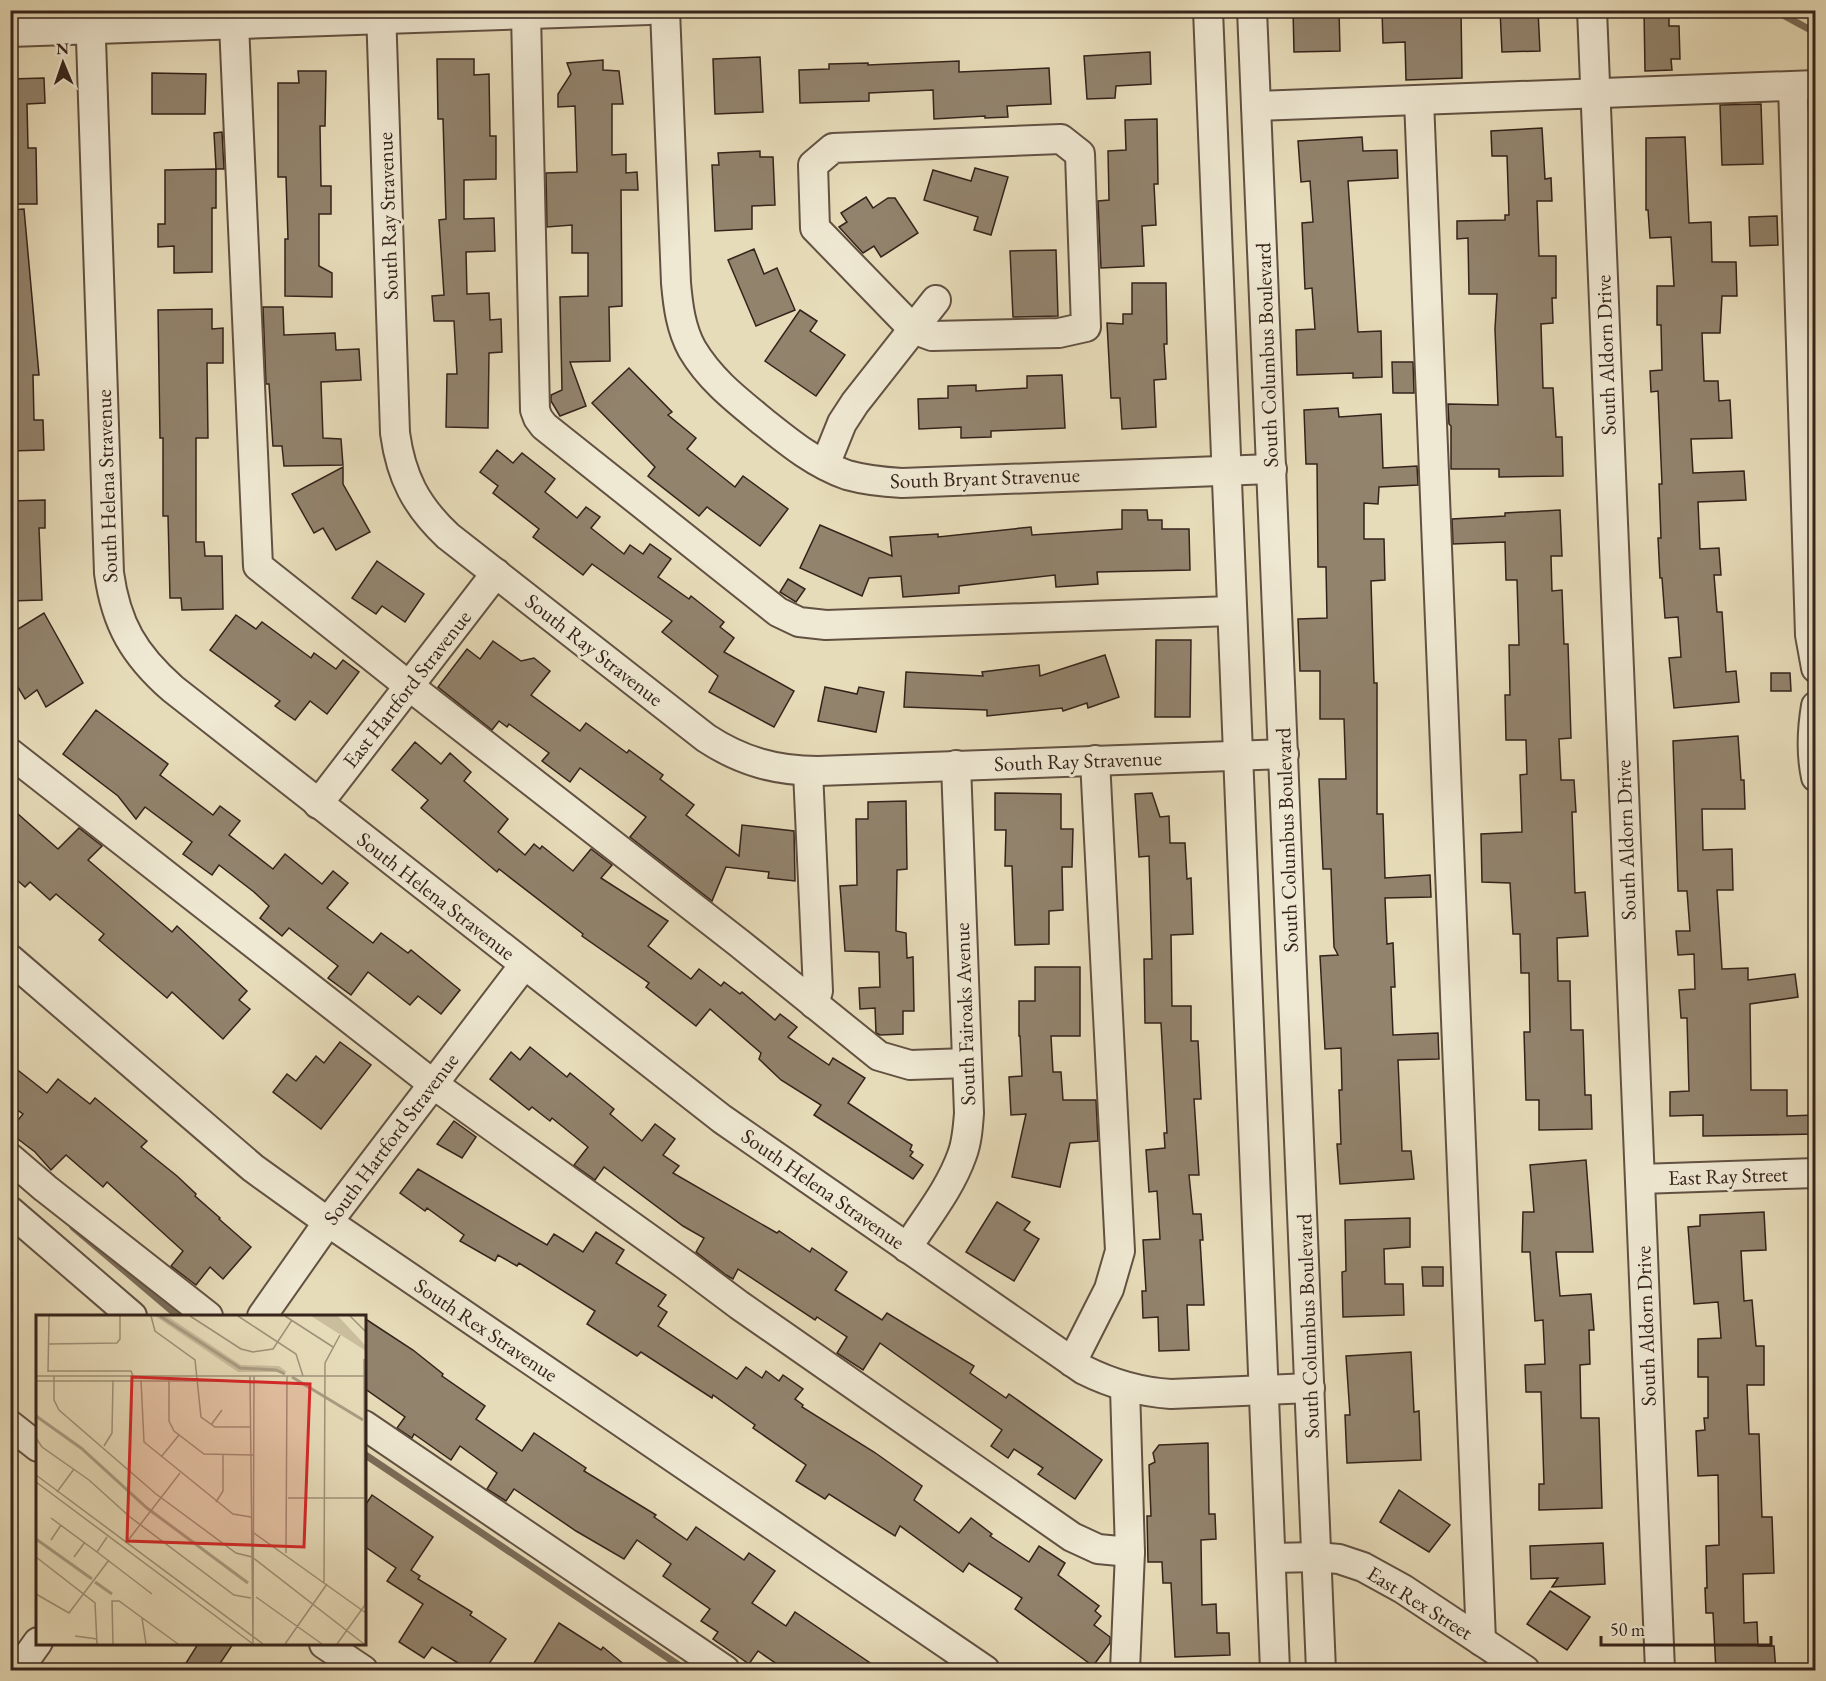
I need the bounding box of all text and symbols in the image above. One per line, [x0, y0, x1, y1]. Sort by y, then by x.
north arrow [33, 33, 93, 93]
text: N [56, 38, 69, 59]
street label: South Ray Stravenue [371, 132, 404, 300]
street label: South Columbus Boulevard [1249, 242, 1284, 468]
street label: South Aldorn Drive [1589, 274, 1622, 436]
street label: South Helena Stravenue [90, 389, 123, 583]
street label: South Bryant Stravenue [890, 461, 1080, 494]
street label: South Ray Stravenue [520, 587, 669, 712]
street label: East Hartford Stravenue [336, 604, 477, 773]
street label: South Columbus Boulevard [1269, 727, 1304, 953]
street label: South Ray Stravenue [994, 744, 1162, 777]
street label: South Aldorn Drive [1609, 759, 1642, 921]
street label: South Helena Stravenue [352, 825, 521, 966]
street label: South Fairoaks Avenue [948, 922, 981, 1106]
street label: South Hartford Stravenue [317, 1047, 464, 1230]
street label: South Helena Stravenue [736, 1122, 910, 1255]
street label: East Ray Street [1668, 1160, 1789, 1191]
street label: South Columbus Boulevard [1290, 1213, 1325, 1439]
street label: South Aldorn Drive [1629, 1245, 1662, 1407]
street label: South Rex Stravenue [409, 1272, 563, 1388]
inset map [36, 1315, 366, 1645]
street label: East Rex Street [1362, 1559, 1478, 1646]
scale bar [1601, 1609, 1770, 1647]
text: 50 m [1610, 1618, 1645, 1641]

